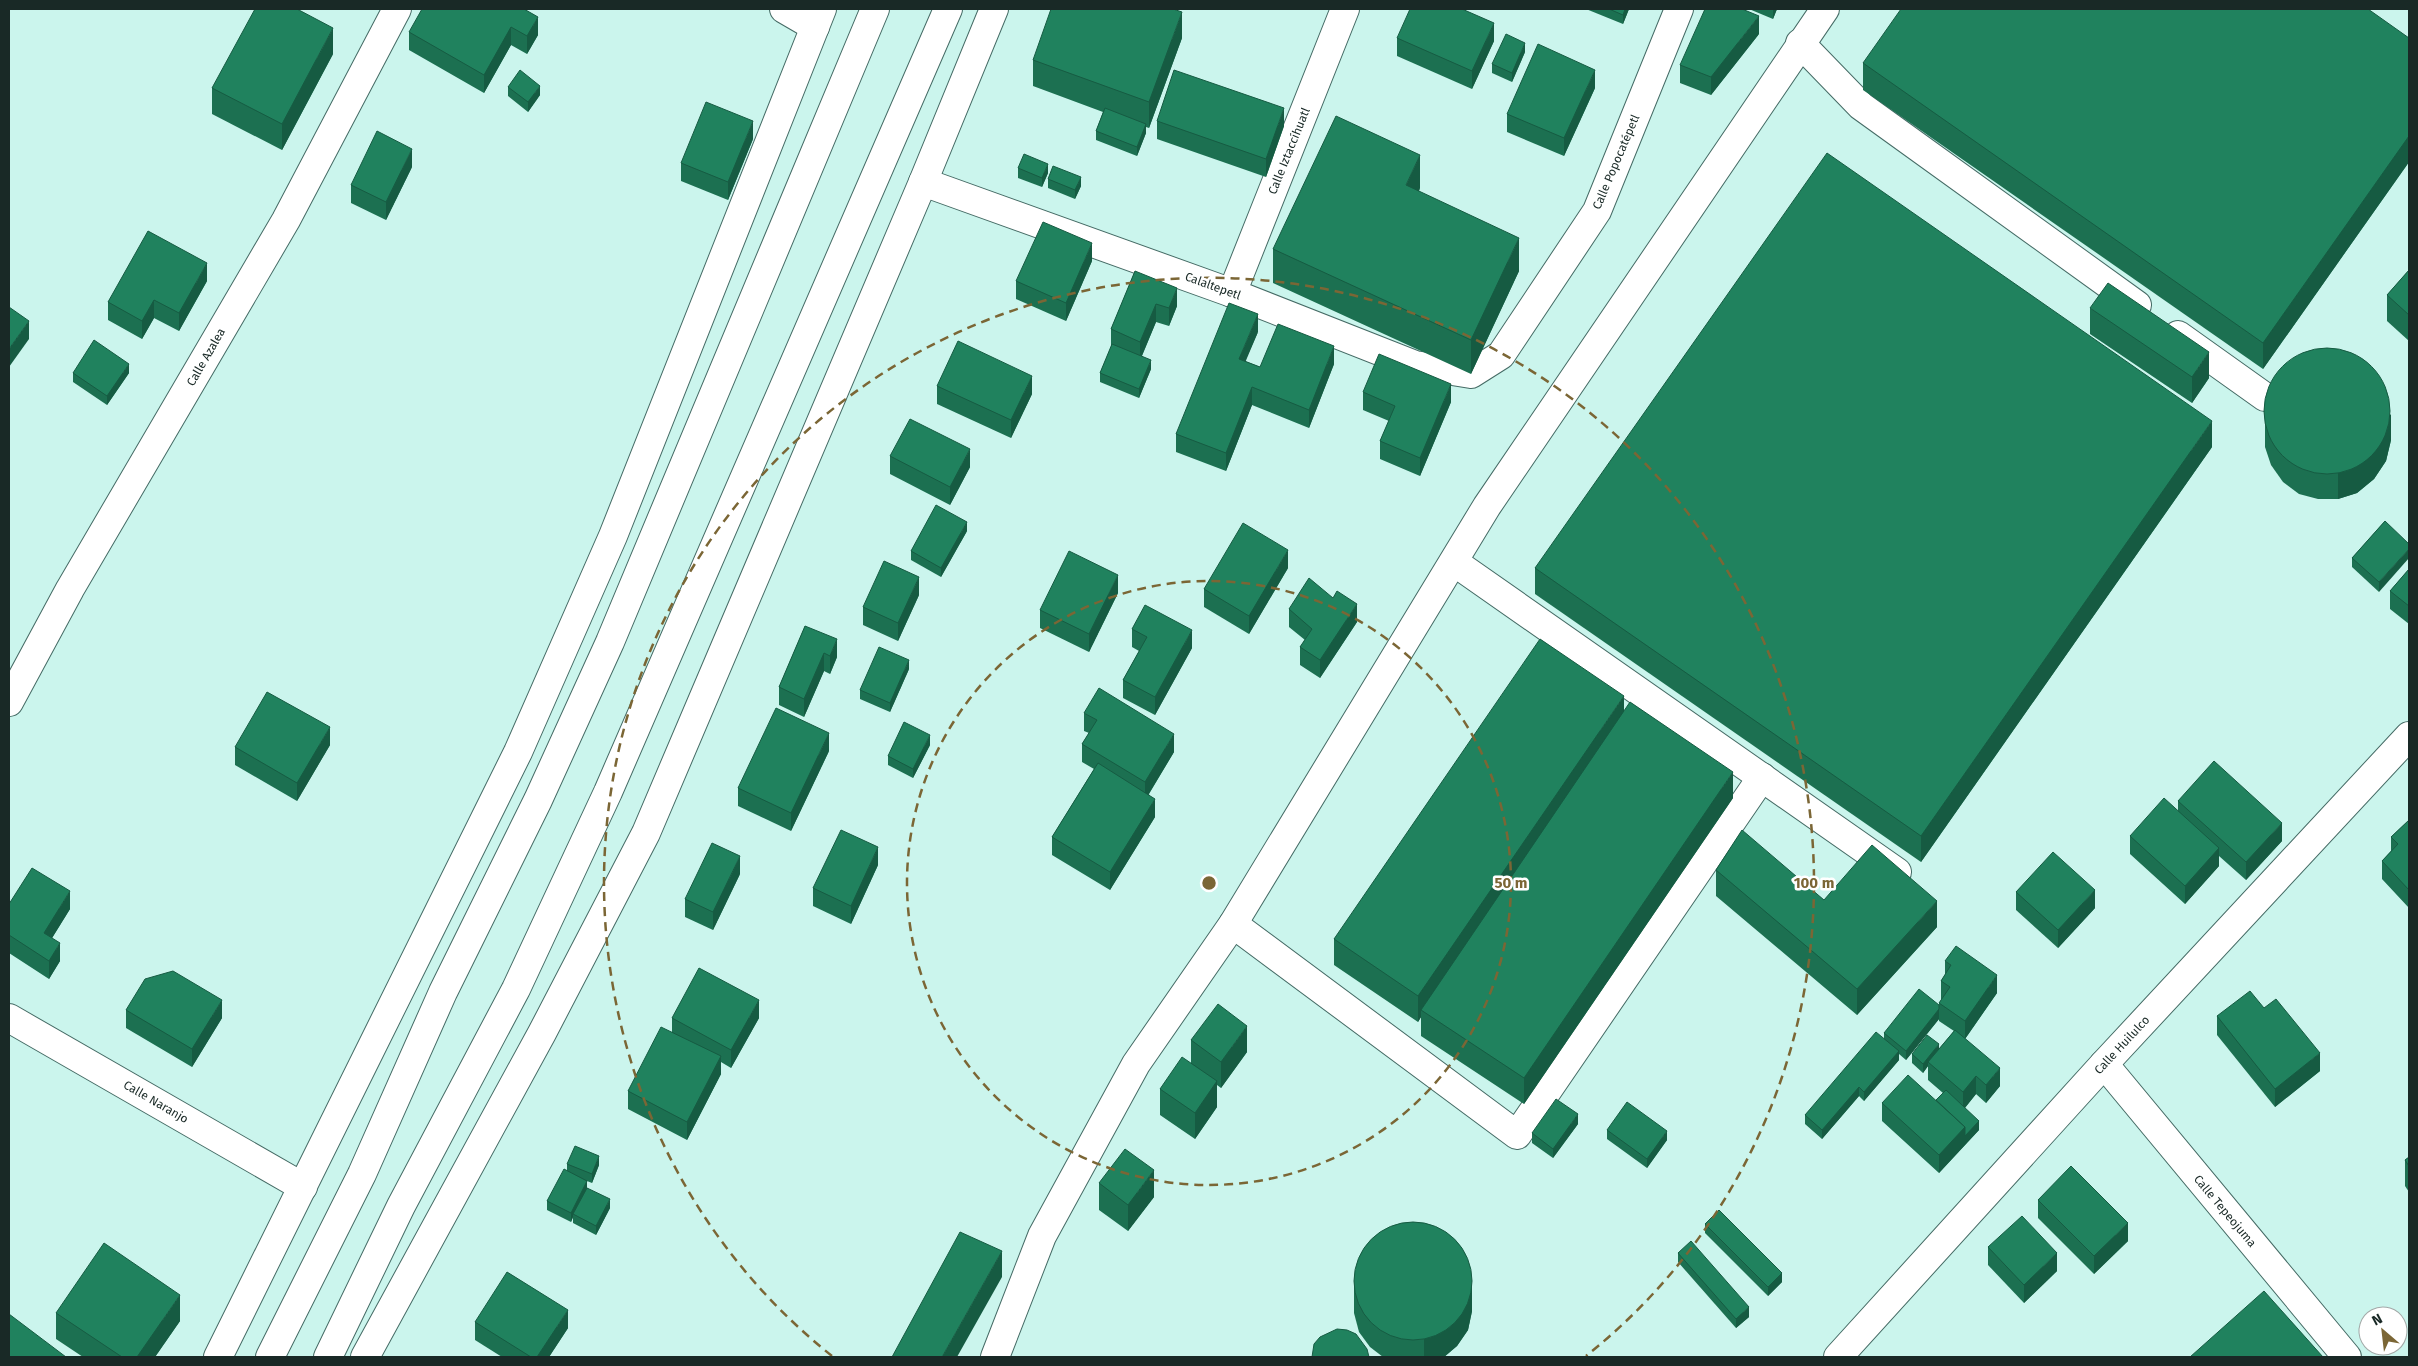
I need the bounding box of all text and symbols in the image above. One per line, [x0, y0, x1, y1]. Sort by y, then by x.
street label: Calle Iztaccíhuatl [1265, 105, 1313, 196]
street label: Calle Popocatépetl [1590, 112, 1642, 212]
street label: Calaltepetl [1183, 269, 1243, 303]
street label: Calle Azalea [184, 326, 228, 388]
centre of rings [1200, 874, 1218, 892]
text: 50 m [1494, 874, 1528, 892]
text: 100 m [1794, 874, 1834, 892]
street label: Calle Huilulco [2091, 1013, 2153, 1077]
street label: Calle Naranjo [121, 1078, 191, 1126]
street label: Calle Tepeojuma [2191, 1172, 2259, 1250]
north arrow [2358, 1306, 2408, 1356]
text: N [2369, 1310, 2385, 1330]

